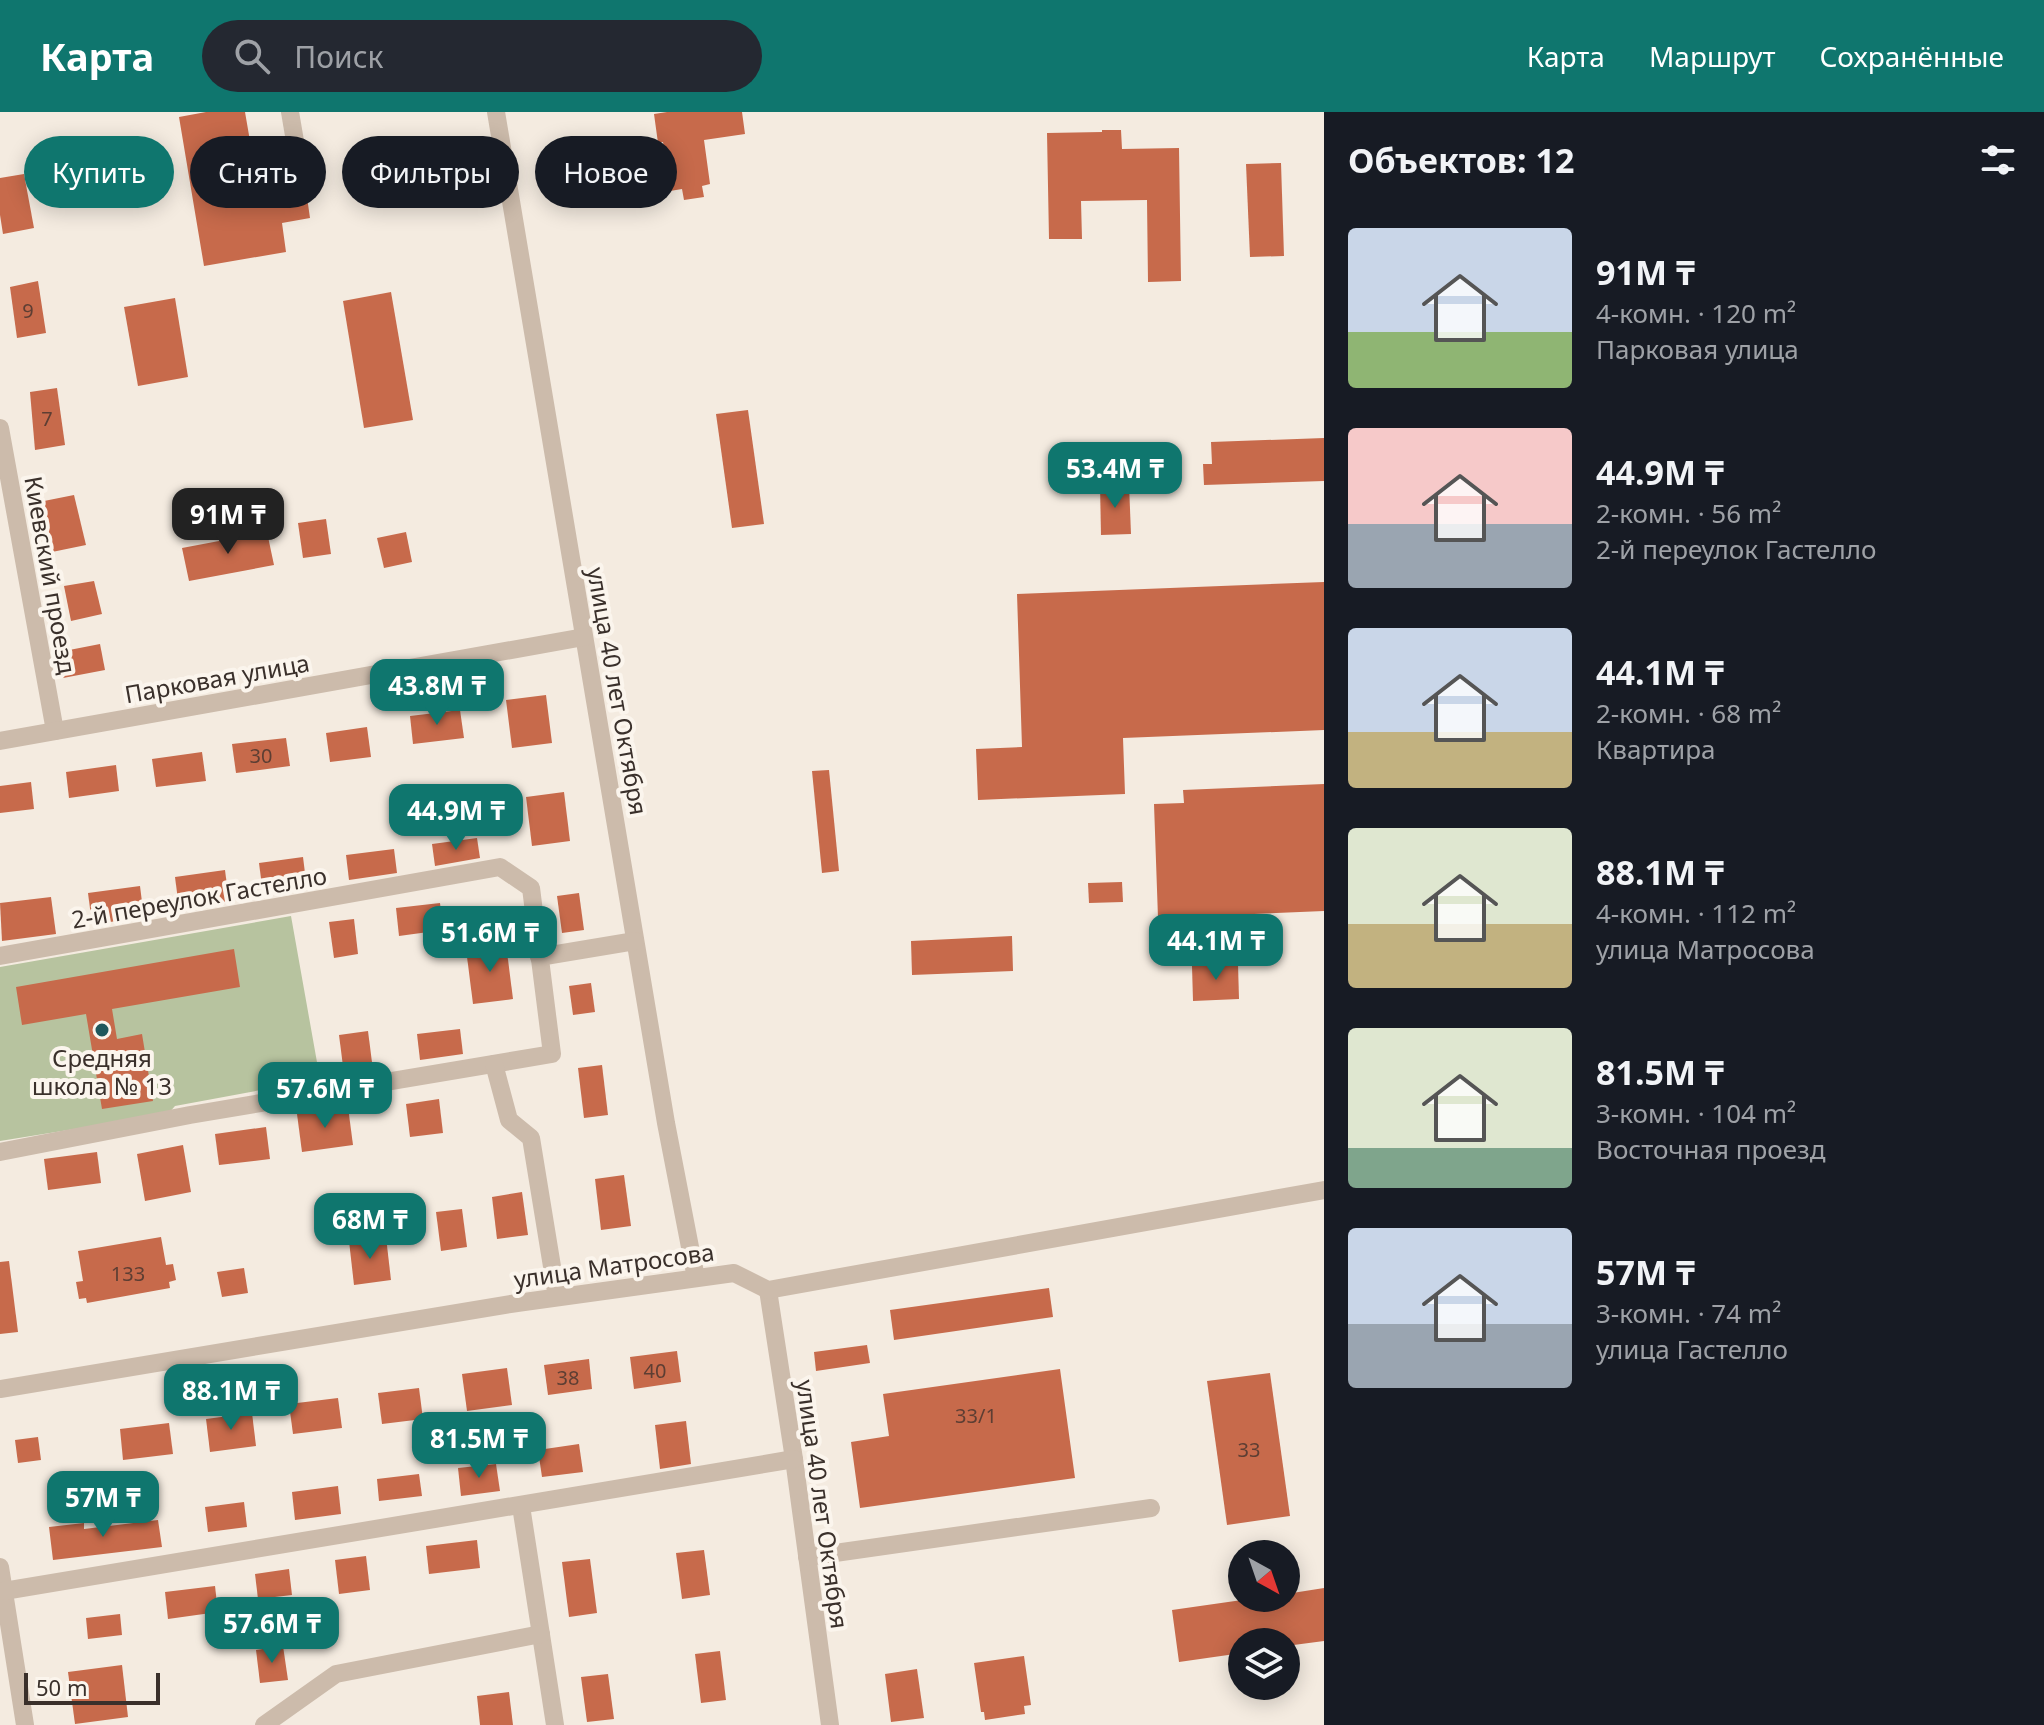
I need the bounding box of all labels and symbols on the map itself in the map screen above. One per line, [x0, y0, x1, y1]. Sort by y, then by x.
house number: 9 [22, 297, 34, 324]
house number: 7 [41, 405, 53, 432]
pin: 53.4M ₸ [1041, 442, 1189, 510]
street label: Киевский проезд [17, 474, 85, 677]
pin: 91M ₸ [172, 488, 284, 556]
street label: улица 40 лет Октября [580, 565, 656, 817]
street label: Парковая улица [122, 646, 312, 710]
pin: 43.8M ₸ [363, 659, 511, 727]
house number: 30 [250, 742, 272, 769]
pin: 44.9M ₸ [382, 784, 530, 852]
street label: 2-й переулок Гастелло [69, 858, 329, 936]
pin: 51.6M ₸ [416, 906, 564, 974]
pin: 44.1M ₸ [1142, 914, 1290, 982]
marker: Средняя школа № 13 [93, 1021, 111, 1039]
place label: Средняя школа № 13 [32, 1041, 172, 1102]
pin: 57.6M ₸ [251, 1062, 399, 1130]
pin: 68M ₸ [314, 1193, 426, 1261]
street label: улица Матросова [512, 1235, 716, 1295]
house number: 133 [111, 1260, 145, 1287]
house number: 40 [644, 1357, 666, 1384]
pin: 88.1M ₸ [157, 1364, 305, 1432]
house number: 38 [557, 1364, 579, 1391]
street label: улица 40 лет Октября [789, 1377, 857, 1631]
house number: 33/1 [955, 1402, 997, 1429]
pin: 81.5M ₸ [405, 1412, 553, 1480]
house number: 33 [1238, 1436, 1260, 1463]
pin: 57M ₸ [47, 1471, 159, 1539]
north arrow [1228, 1540, 1300, 1612]
pin: 57.6M ₸ [198, 1597, 346, 1665]
scale bar [24, 1669, 160, 1705]

